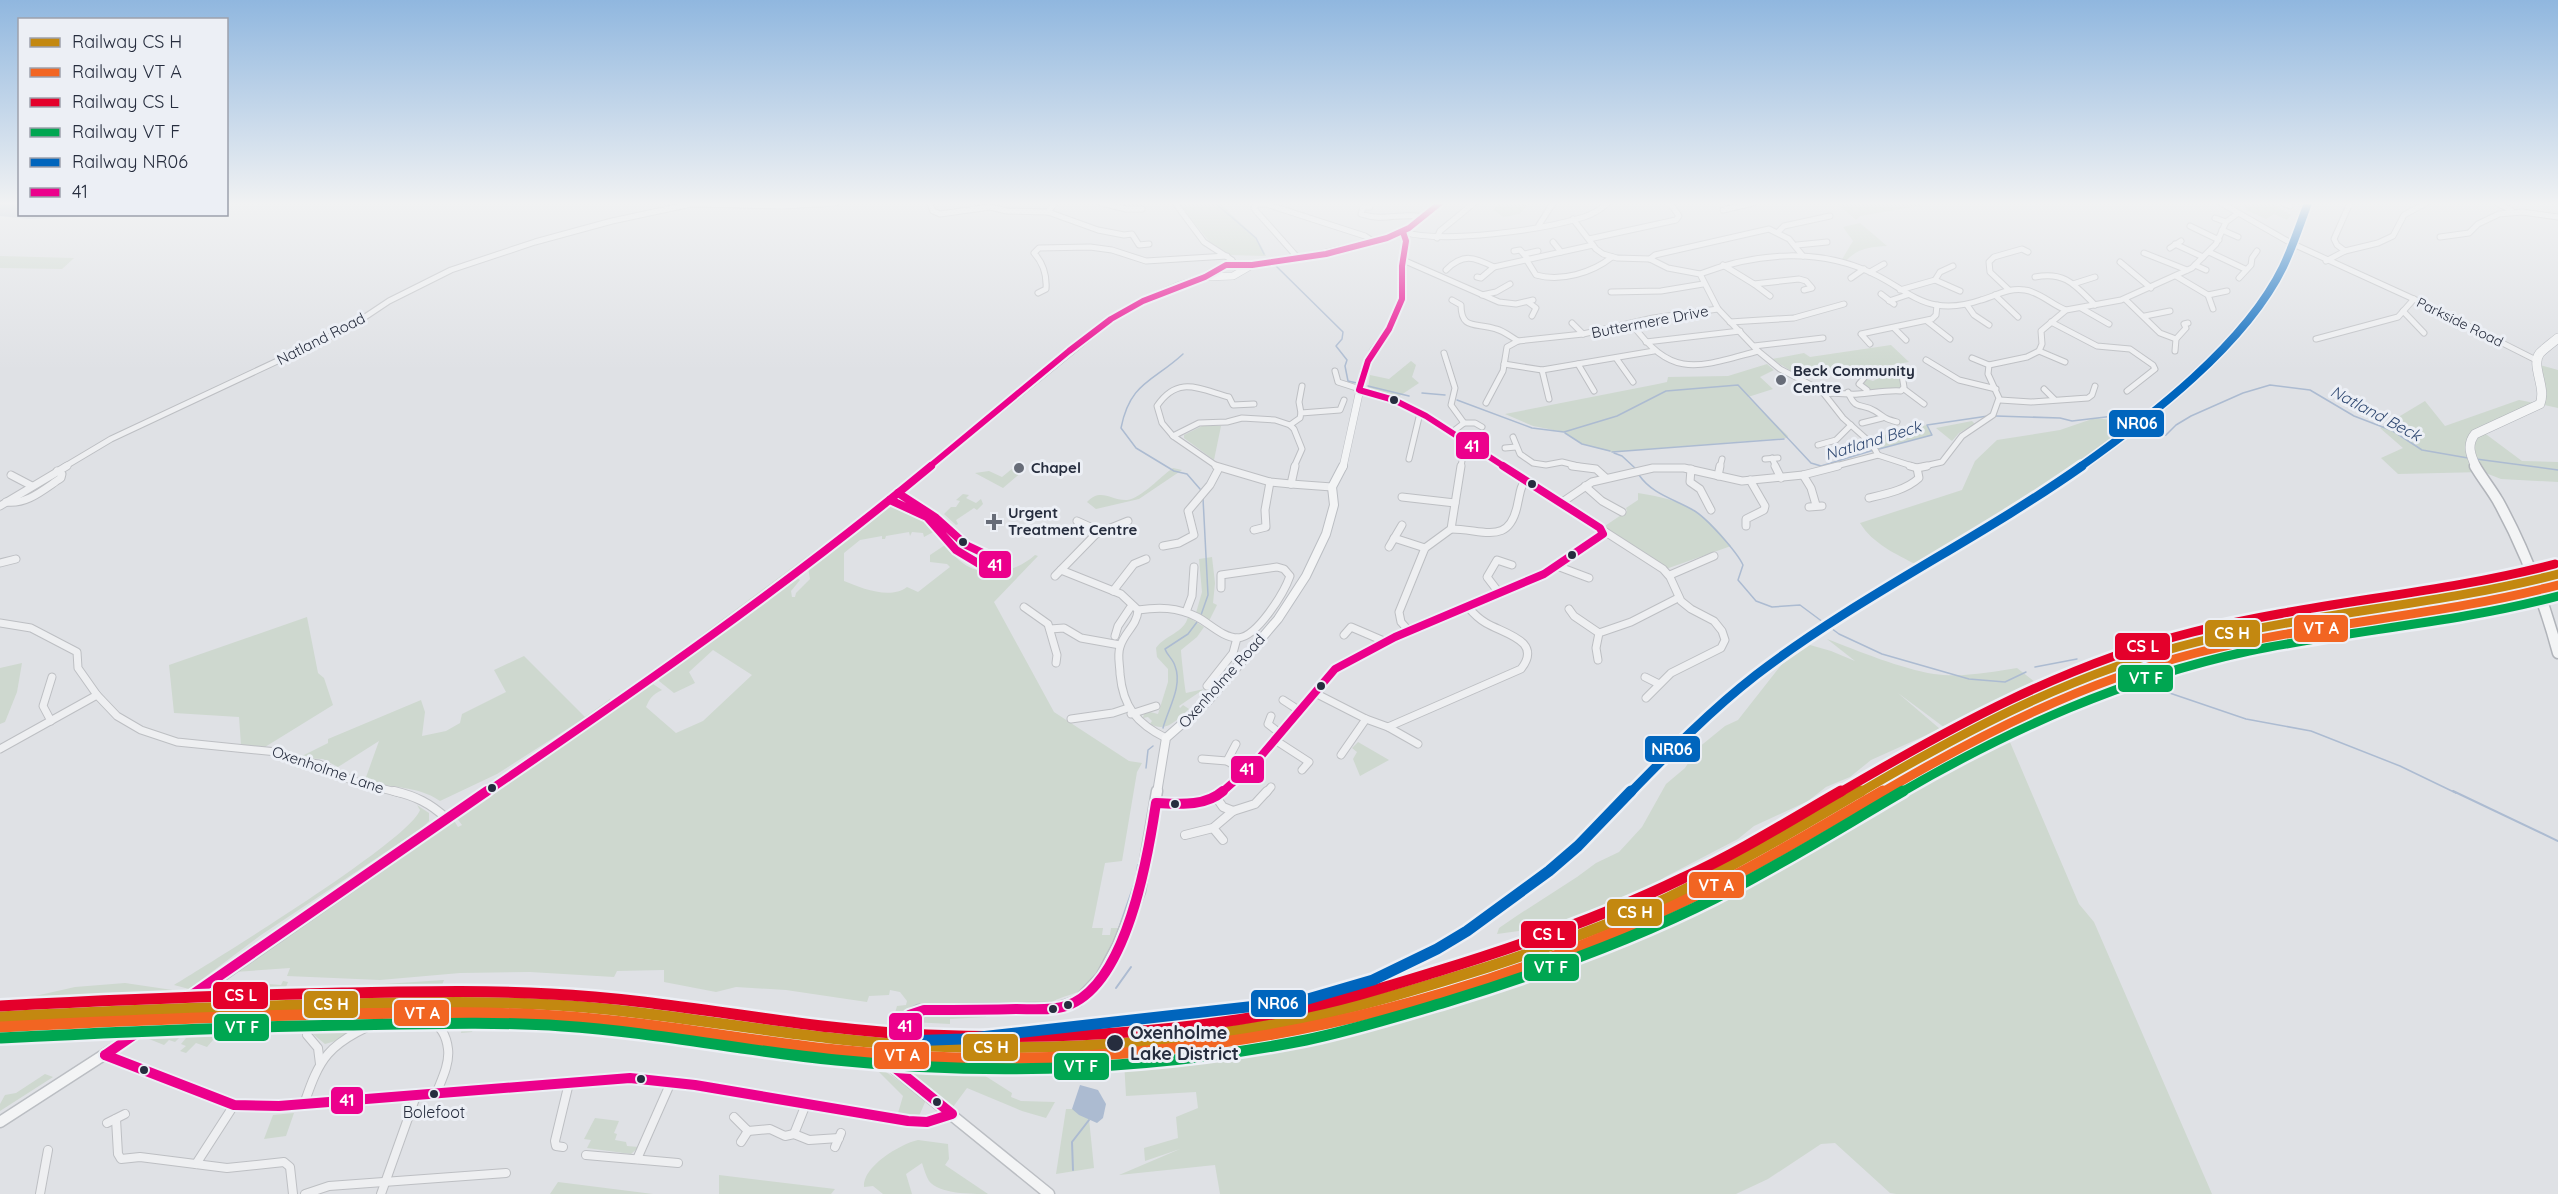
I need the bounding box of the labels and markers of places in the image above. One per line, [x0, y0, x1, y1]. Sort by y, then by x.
place label: Beck Community Centre [1793, 361, 1915, 397]
marker: Beck Community Centre [1774, 373, 1788, 387]
unlabelled marker [1388, 394, 1400, 406]
place label: Chapel [1031, 458, 1081, 477]
marker: Chapel [1012, 461, 1026, 475]
unlabelled marker [1526, 478, 1538, 490]
place label: Urgent Treatment Centre [1008, 503, 1138, 539]
marker: Urgent Treatment Centre [985, 513, 1003, 531]
unlabelled marker [957, 536, 969, 548]
unlabelled marker [1566, 549, 1578, 561]
unlabelled marker [1315, 680, 1327, 692]
unlabelled marker [486, 782, 498, 794]
unlabelled marker [1169, 798, 1181, 810]
unlabelled marker [1062, 999, 1074, 1011]
unlabelled marker [1047, 1003, 1059, 1015]
place label: Oxenholme Lake District [1130, 1021, 1239, 1065]
marker: Oxenholme Lake District [1105, 1033, 1125, 1053]
unlabelled marker [138, 1064, 150, 1076]
unlabelled marker [635, 1073, 647, 1085]
marker: Bolefoot [428, 1088, 440, 1100]
unlabelled marker [931, 1096, 943, 1108]
place label: Bolefoot [403, 1102, 465, 1122]

